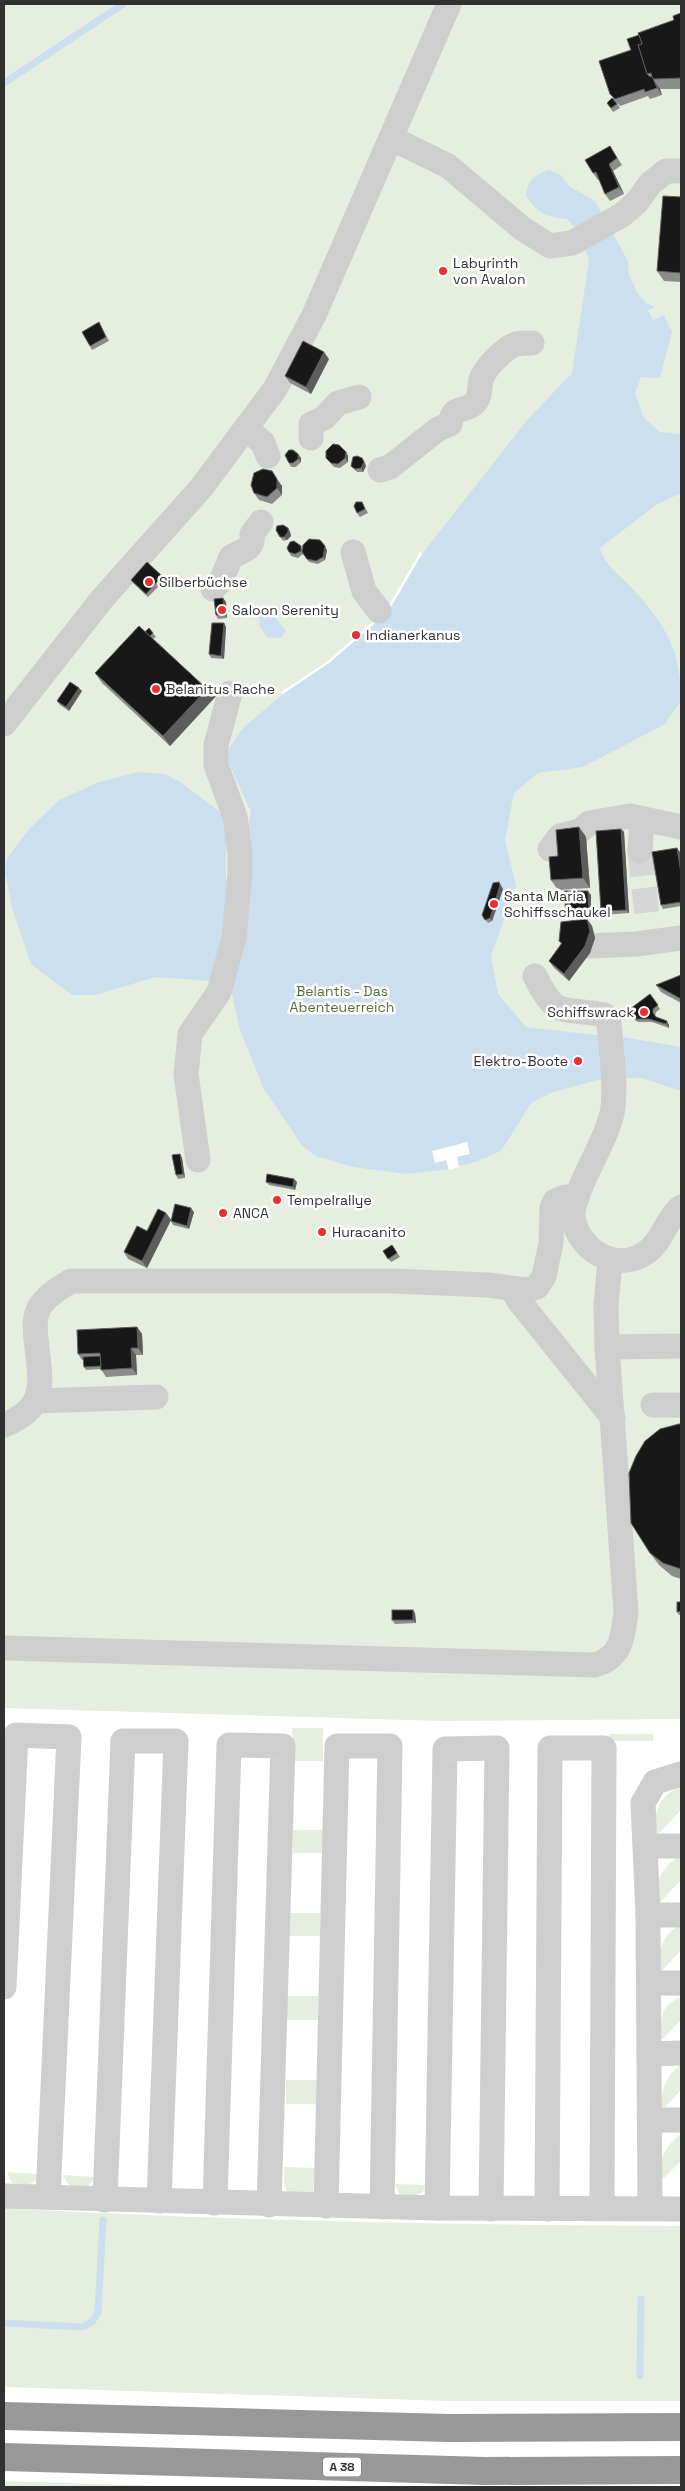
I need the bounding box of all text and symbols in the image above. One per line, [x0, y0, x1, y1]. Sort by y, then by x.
place label: Labyrinth von Avalon [453, 254, 526, 288]
marker: Labyrinth von Avalon [437, 265, 449, 277]
place label: Silberbüchse [159, 573, 247, 591]
marker: Silberbüchse [143, 576, 155, 588]
place label: Saloon Serenity [232, 601, 339, 619]
marker: Saloon Serenity [216, 604, 228, 616]
place label: Indianerkanus [366, 626, 460, 644]
marker: Indianerkanus [350, 629, 362, 641]
place label: Belanitus Rache [166, 680, 275, 698]
marker: Belanitus Rache [150, 683, 162, 695]
place label: Santa Maria Schiffsschaukel [504, 887, 611, 921]
marker: Santa Maria Schiffsschaukel [488, 898, 500, 910]
park label: Belantis - Das Abenteuerreich [290, 982, 394, 1016]
place label: Schiffswrack [547, 1003, 634, 1021]
marker: Schiffswrack [638, 1006, 650, 1018]
place label: Elektro-Boote [474, 1052, 568, 1070]
marker: Elektro-Boote [572, 1055, 584, 1067]
place label: Tempelrallye [287, 1191, 372, 1209]
marker: Tempelrallye [271, 1194, 283, 1206]
place label: ANCA [233, 1204, 269, 1222]
marker: ANCA [217, 1207, 229, 1219]
place label: Huracanito [332, 1223, 406, 1241]
marker: Huracanito [316, 1226, 328, 1238]
road number: A 38 [323, 2458, 361, 2476]

